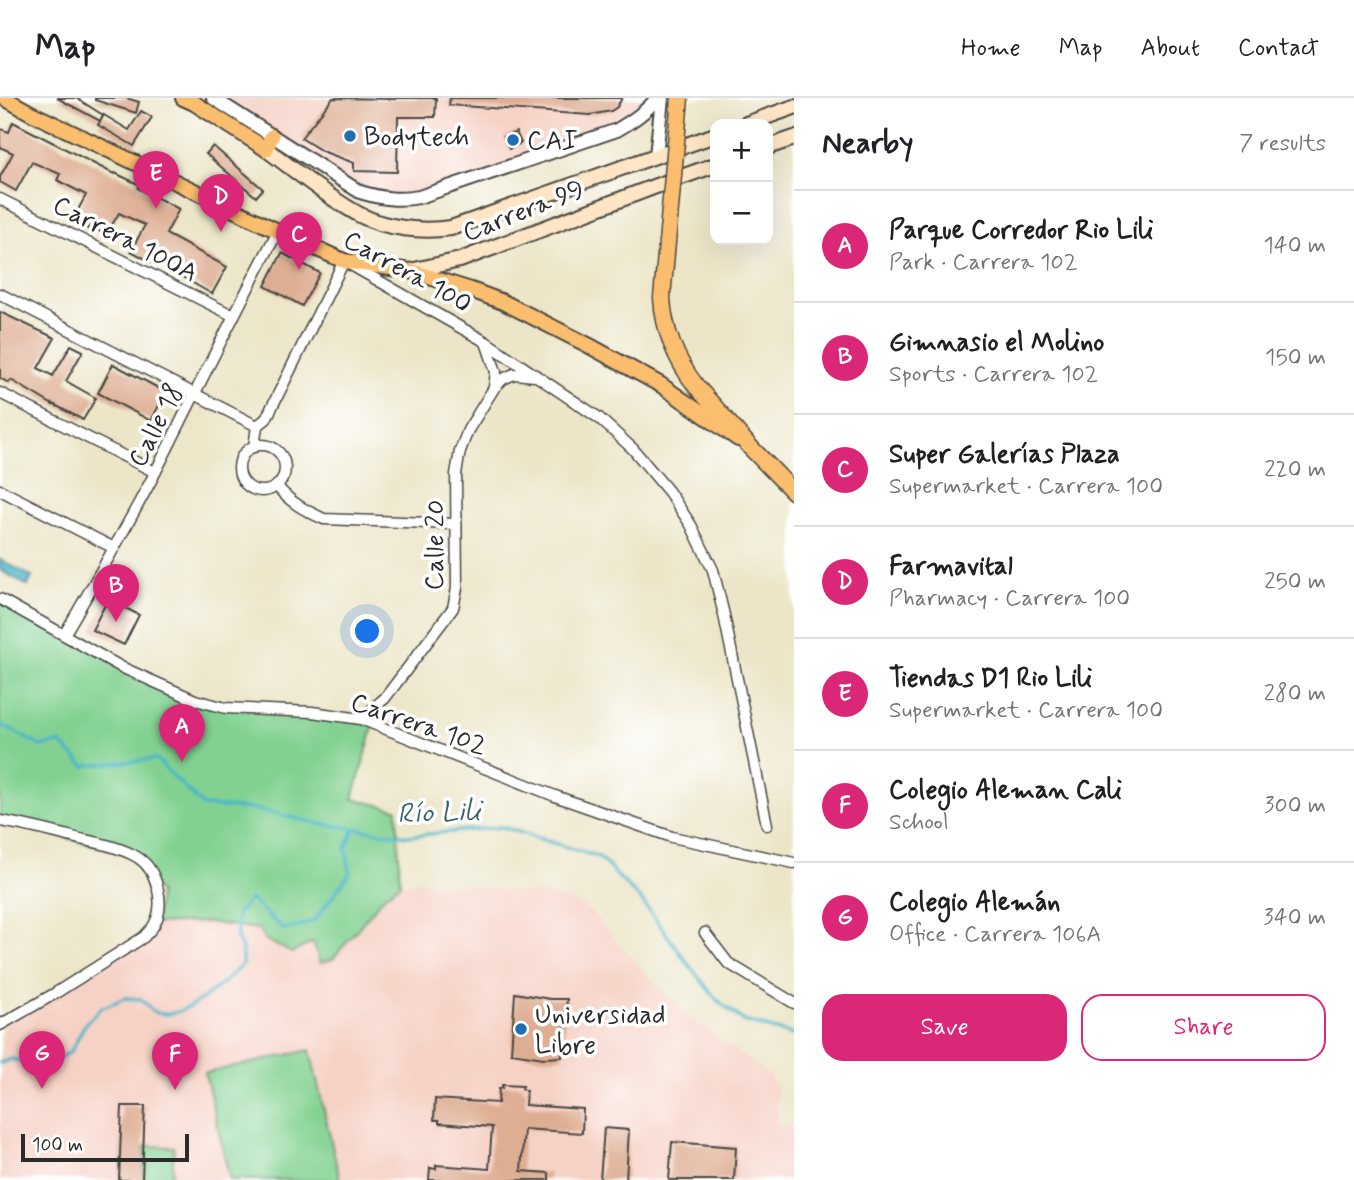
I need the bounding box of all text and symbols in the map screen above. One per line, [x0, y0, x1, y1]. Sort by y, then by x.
text: Map [35, 26, 95, 70]
text: Home [961, 33, 1021, 64]
text: Map [1059, 33, 1103, 64]
text: About [1141, 33, 1200, 64]
text: Contact [1238, 33, 1319, 64]
map controls [710, 119, 773, 245]
button: + [710, 119, 773, 182]
place label: Bodytech [364, 121, 469, 155]
text: Nearby [822, 124, 913, 163]
place label: CAI [527, 125, 578, 159]
marker: Bodytech [342, 128, 358, 144]
text: 7 results [1239, 129, 1326, 159]
marker: CAI [505, 132, 521, 148]
pin: E [133, 151, 179, 209]
street label: Carrera 99 [458, 173, 589, 251]
pin: D [198, 174, 244, 232]
button: − [710, 182, 773, 245]
street label: Carrera 100A [47, 189, 203, 291]
pin: C [276, 212, 322, 270]
text: Parque Corredor Rio Lili [889, 214, 1153, 248]
street label: Carrera 100 [337, 224, 477, 322]
text: A [837, 231, 853, 261]
text: 140 m [1263, 231, 1326, 261]
text: Park · Carrera 102 [889, 248, 1077, 278]
text: Gimnasio el Molino [889, 326, 1104, 360]
text: B [838, 343, 852, 373]
text: 150 m [1265, 343, 1326, 373]
text: Sports · Carrera 102 [889, 360, 1098, 390]
street label: Calle 18 [121, 379, 192, 473]
text: Super Galerías Plaza [889, 438, 1120, 472]
text: C [837, 455, 853, 485]
text: 220 m [1264, 455, 1326, 485]
text: Supermarket · Carrera 100 [889, 472, 1163, 502]
street label: Calle 20 [418, 499, 454, 591]
text: Farmavital [889, 550, 1013, 584]
pin: B [93, 564, 139, 622]
text: D [837, 567, 853, 597]
text: 250 m [1264, 567, 1326, 597]
text: Pharmacy · Carrera 100 [889, 584, 1130, 614]
your location [350, 614, 384, 648]
text: Tiendas D1 Rio Lili [889, 662, 1092, 696]
text: E [838, 679, 852, 709]
text: 280 m [1264, 679, 1326, 709]
street label: Carrera 102 [346, 686, 491, 764]
text: Supermarket · Carrera 100 [889, 696, 1163, 726]
pin: A [159, 704, 205, 762]
text: Colegio Aleman Cali [889, 774, 1122, 808]
text: F [839, 791, 851, 821]
text: 300 m [1264, 791, 1326, 821]
water label: Río Lili [397, 793, 485, 833]
text: School [889, 808, 949, 838]
text: Colegio Alemán [889, 886, 1060, 920]
text: G [837, 903, 853, 933]
text: 340 m [1263, 903, 1326, 933]
text: Office · Carrera 106A [889, 920, 1101, 950]
button: Save [822, 994, 1067, 1061]
button: Share [1081, 994, 1326, 1061]
place label: Universidad Libre [535, 999, 666, 1063]
marker: Universidad Libre [513, 1021, 529, 1037]
pin: G [19, 1031, 65, 1089]
pin: F [152, 1032, 198, 1090]
scale bar [21, 1131, 189, 1163]
text: 100 m [32, 1133, 83, 1158]

